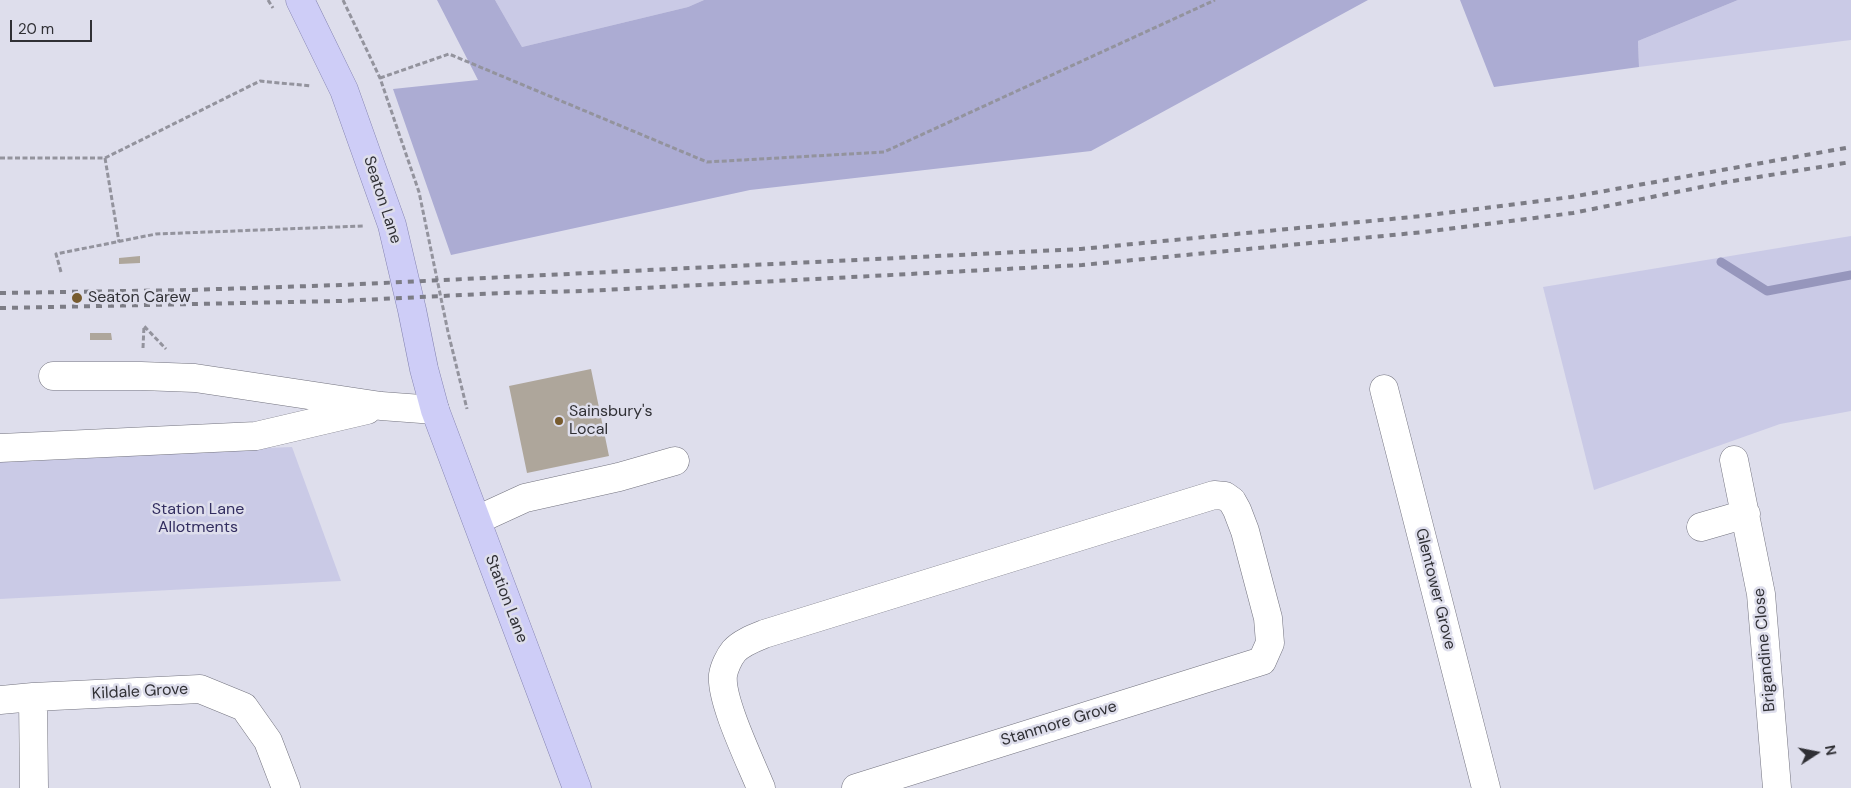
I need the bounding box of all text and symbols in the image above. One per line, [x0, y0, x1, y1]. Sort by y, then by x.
scale bar [12, 10, 95, 42]
text: 20 m [18, 19, 54, 39]
street label: Seaton Lane [359, 154, 405, 246]
place label: Seaton Carew [88, 288, 191, 308]
marker: Seaton Carew [70, 291, 84, 305]
place label: Sainsbury's Local [569, 402, 653, 440]
marker: Sainsbury's Local [553, 415, 565, 427]
park label: Station Lane Allotments [152, 500, 244, 538]
street label: Glentower Grove [1411, 526, 1459, 652]
street label: Station Lane [480, 552, 532, 646]
street label: Brigandine Close [1750, 587, 1780, 713]
street label: Kildale Grove [91, 680, 189, 704]
street label: Stanmore Grove [999, 697, 1119, 751]
north arrow [1791, 728, 1841, 778]
text: N [1821, 743, 1841, 757]

